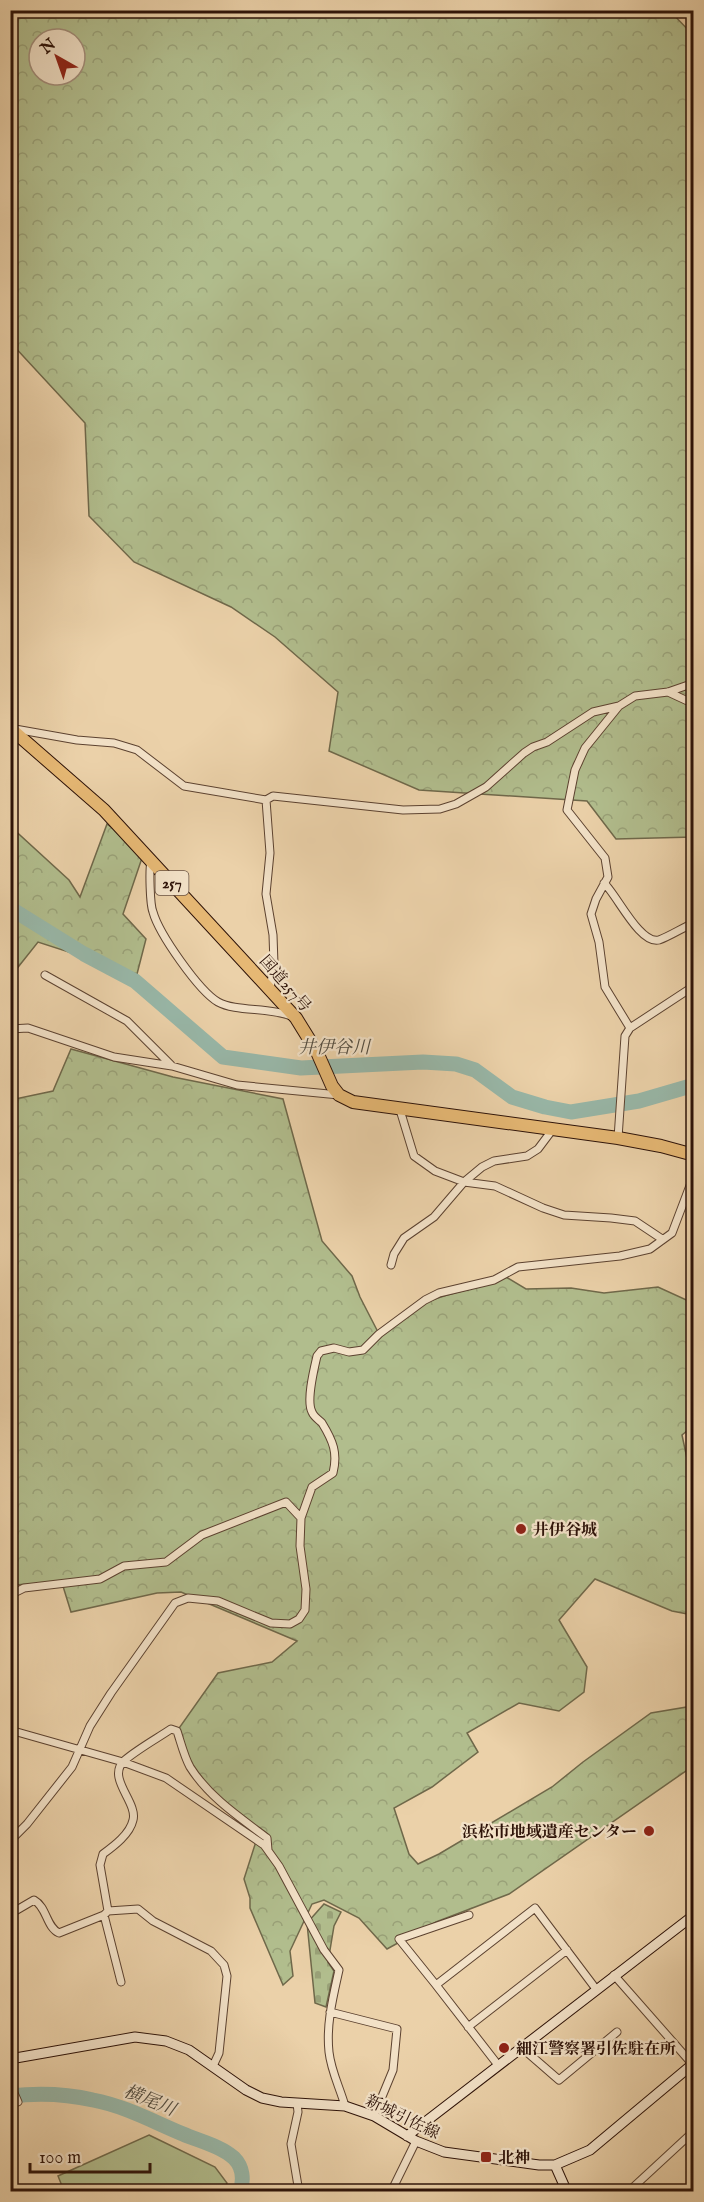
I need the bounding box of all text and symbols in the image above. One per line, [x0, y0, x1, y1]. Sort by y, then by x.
north arrow [27, 27, 87, 87]
text: N [36, 35, 60, 60]
road number: 257 [156, 871, 188, 895]
street label: 国道257号 [254, 952, 315, 1017]
water label: 井伊谷川 [298, 1037, 372, 1060]
place label: 井伊谷城 [533, 1521, 597, 1541]
marker: 井伊谷城 [514, 1522, 528, 1536]
place label: 浜松市地域遺産センター [462, 1823, 637, 1843]
marker: 浜松市地域遺産センター [642, 1824, 656, 1838]
place label: 細江警察署引佐駐在所 [516, 2040, 676, 2060]
marker: 細江警察署引佐駐在所 [497, 2041, 511, 2055]
water label: 横尾川 [120, 2081, 181, 2123]
street label: 新城引佐線 [362, 2091, 442, 2144]
scale bar [30, 2136, 150, 2174]
text: 100 m [39, 2147, 81, 2170]
place label: 北神 [498, 2149, 530, 2169]
marker: 北神 [479, 2150, 493, 2164]

